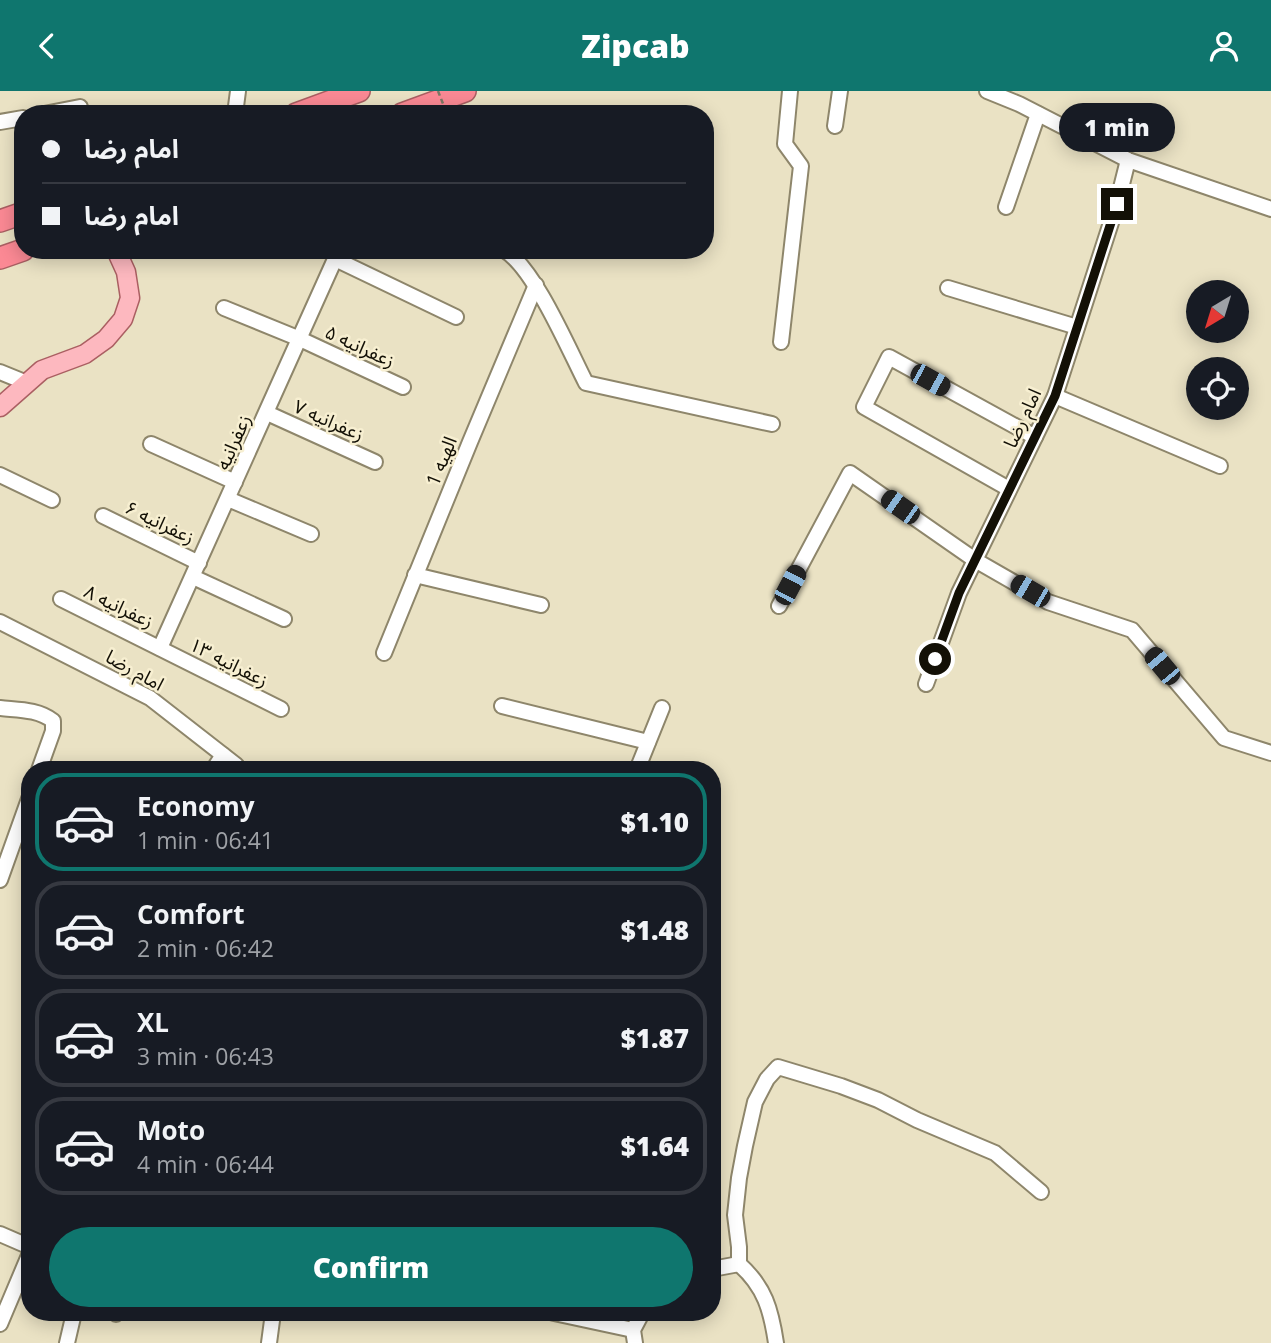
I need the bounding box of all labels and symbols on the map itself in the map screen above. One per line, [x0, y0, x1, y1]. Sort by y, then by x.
callout: 1 min [1059, 102, 1175, 151]
route end [1101, 188, 1133, 220]
north arrow [1186, 280, 1250, 343]
street label: زعفرانیه ۵ [321, 319, 399, 373]
car [907, 361, 954, 399]
street label: امام رضا [997, 384, 1049, 453]
street label: زعفرانیه ۷ [290, 393, 368, 447]
street label: زعفرانیه [209, 410, 257, 474]
street label: الهیه 1 [419, 432, 463, 490]
car [877, 486, 924, 528]
street label: زعفرانیه ۶ [121, 494, 199, 550]
car [771, 562, 810, 608]
car [1007, 571, 1054, 611]
street label: زعفرانیه ۸ [80, 578, 158, 634]
street label: زعفرانیه ۱۳ [185, 631, 273, 693]
street label: امام رضا [100, 643, 169, 698]
route start [919, 643, 951, 675]
car [1141, 643, 1184, 689]

